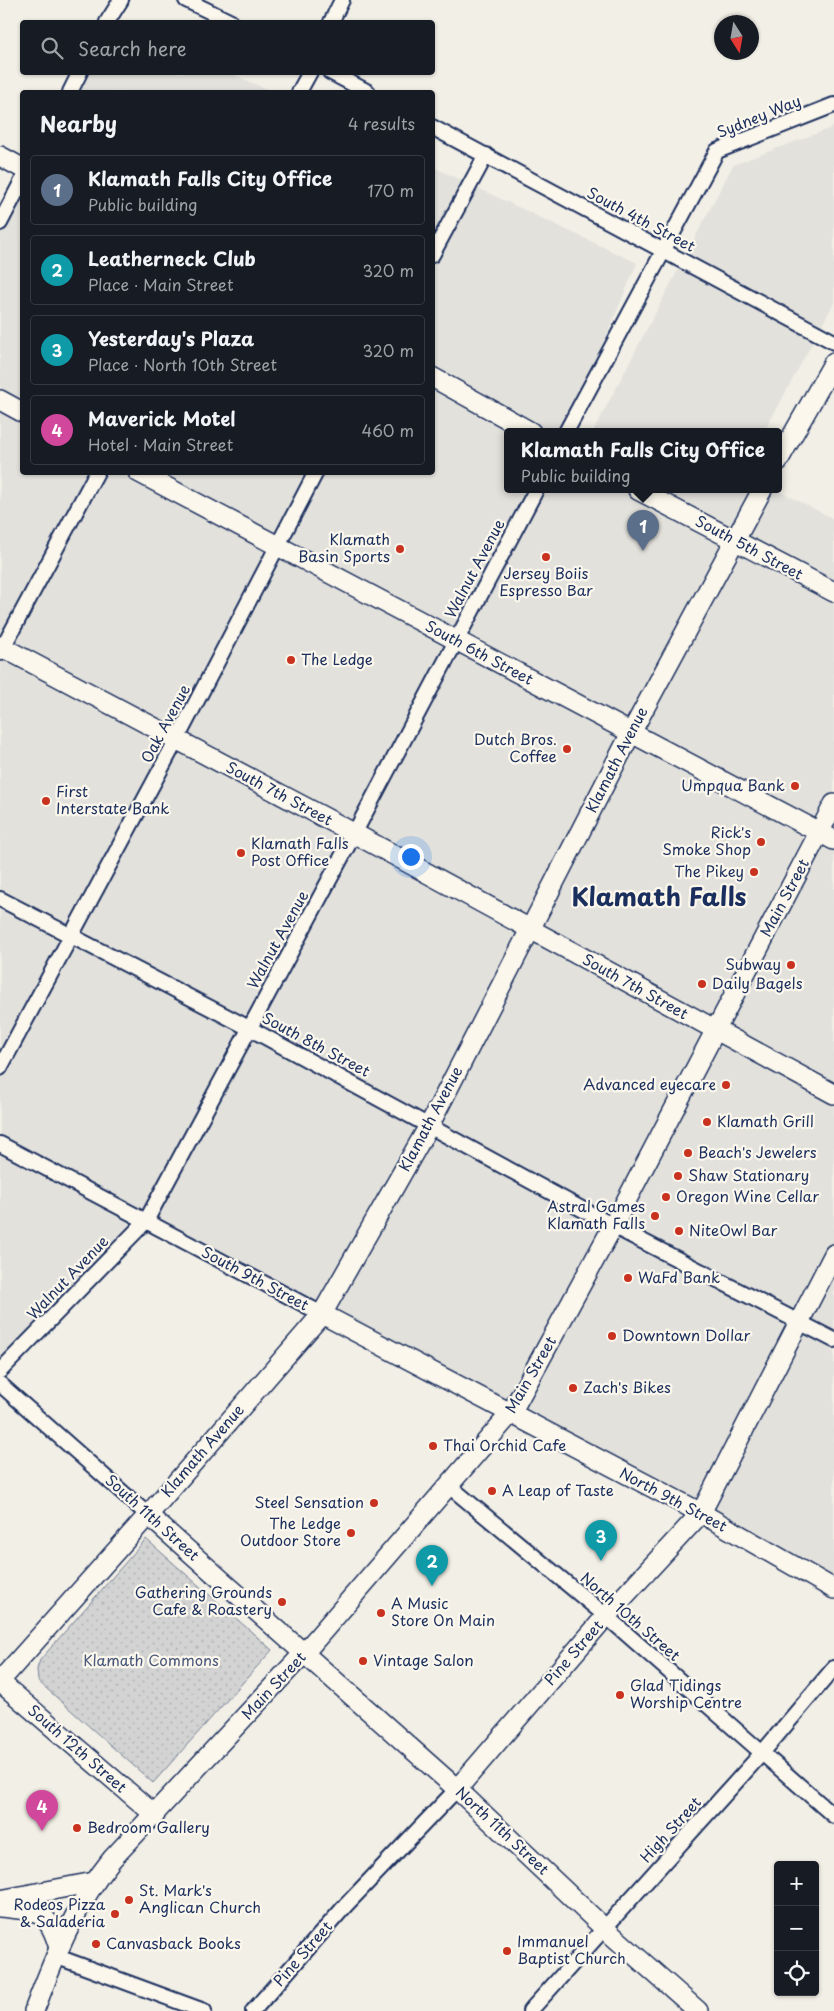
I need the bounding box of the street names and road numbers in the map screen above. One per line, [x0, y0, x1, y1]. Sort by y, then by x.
street label: Sydney Way [713, 88, 804, 143]
street label: South 4th Street [584, 180, 700, 257]
street label: South 5th Street [692, 509, 808, 585]
street label: Walnut Avenue [438, 515, 509, 622]
street label: South 6th Street [422, 614, 538, 690]
street label: Oak Avenue [134, 680, 195, 767]
street label: Klamath Avenue [579, 702, 652, 816]
street label: South 7th Street [222, 755, 337, 830]
street label: Main Street [753, 854, 814, 940]
street label: Walnut Avenue [240, 886, 313, 993]
street label: South 7th Street [579, 947, 693, 1024]
street label: South 8th Street [259, 1006, 375, 1082]
street label: Klamath Avenue [392, 1062, 467, 1175]
street label: Walnut Avenue [21, 1230, 113, 1324]
street label: South 9th Street [198, 1240, 313, 1316]
street label: Main Street [498, 1331, 561, 1417]
street label: Klamath Avenue [155, 1399, 249, 1501]
street label: North 9th Street [616, 1461, 732, 1537]
street label: South 11th Street [101, 1468, 205, 1566]
street label: North 10th Street [576, 1566, 686, 1666]
street label: Pine Street [538, 1614, 608, 1690]
street label: Main Street [235, 1646, 310, 1724]
street label: South 12th Street [24, 1698, 133, 1797]
street label: North 11th Street [451, 1780, 555, 1879]
street label: High Street [634, 1791, 706, 1867]
street label: Pine Street [267, 1915, 337, 1991]

